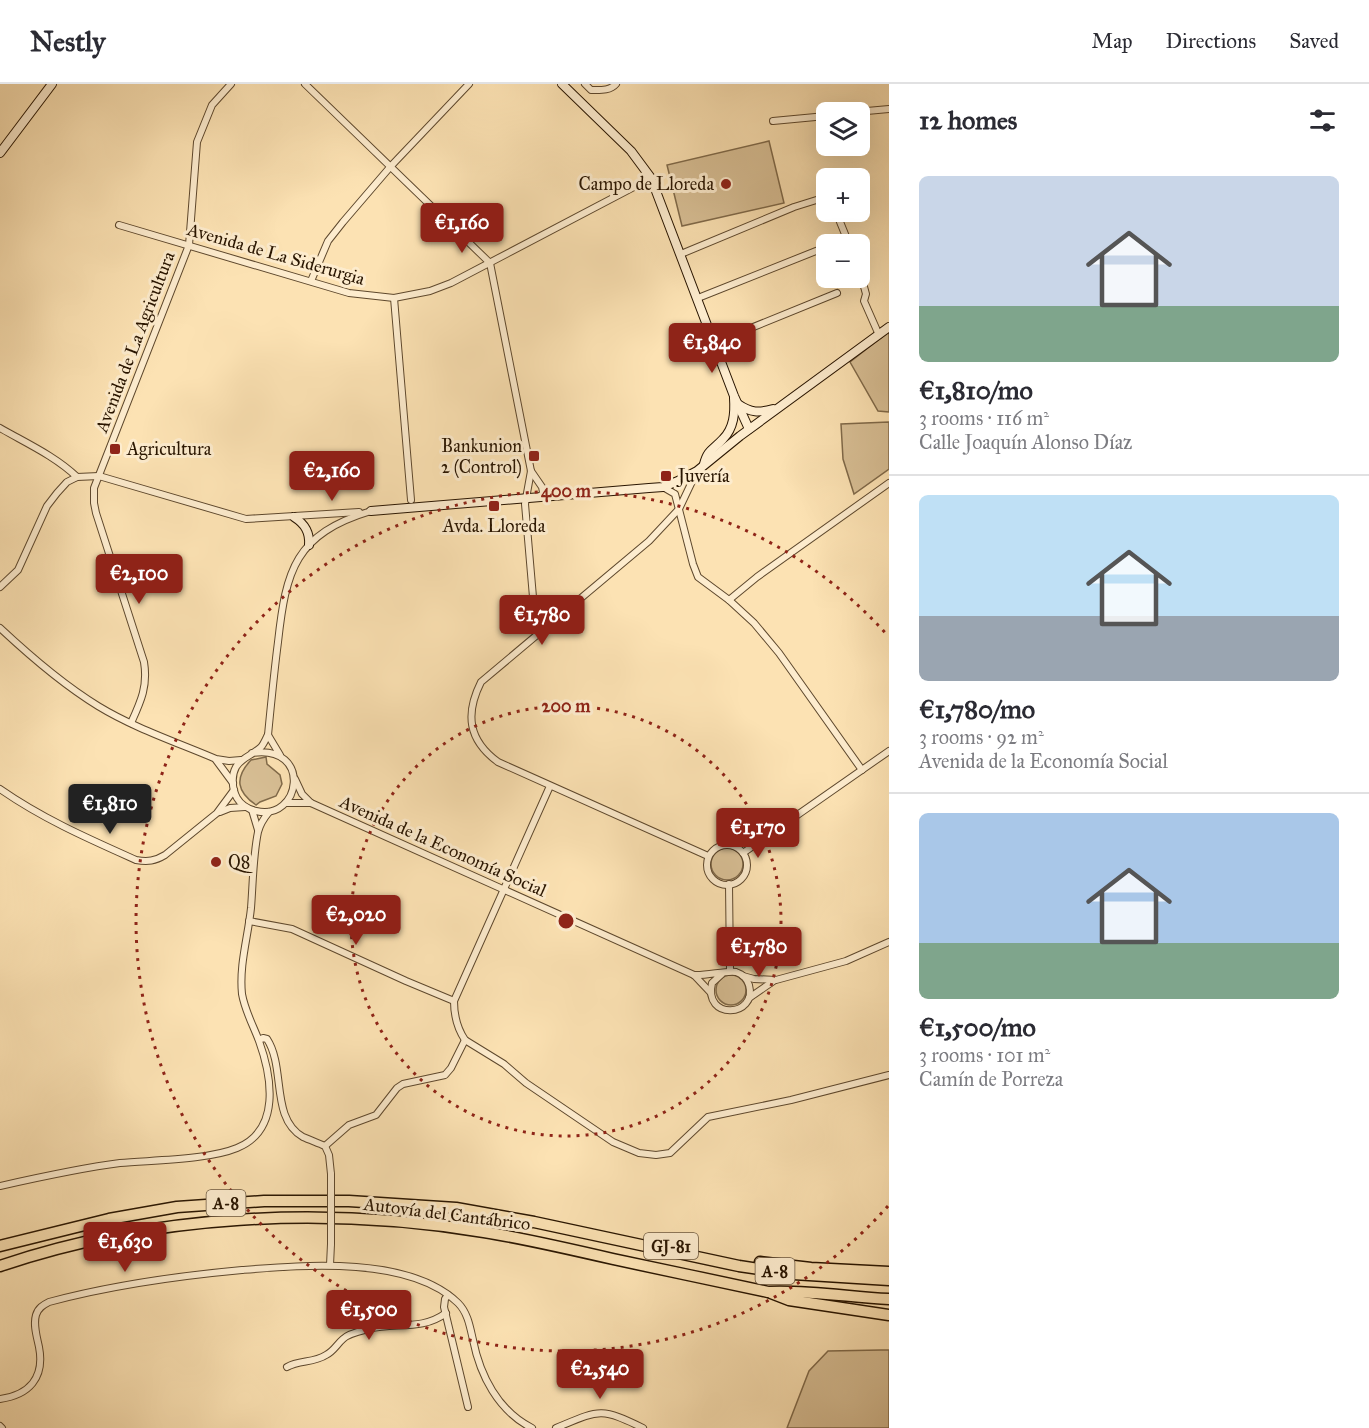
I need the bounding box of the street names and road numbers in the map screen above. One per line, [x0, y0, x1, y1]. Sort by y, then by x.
street label: Avenida de La Siderurgia [184, 218, 368, 291]
street label: Avenida de La Agricultura [90, 248, 181, 437]
street label: Avenida de la Economía Social [335, 790, 550, 902]
road number: A-8 [206, 1190, 246, 1216]
street label: Autovía del Cantábrico [361, 1193, 532, 1235]
road number: GJ-81 [644, 1233, 698, 1259]
road number: A-8 [756, 1258, 794, 1284]

